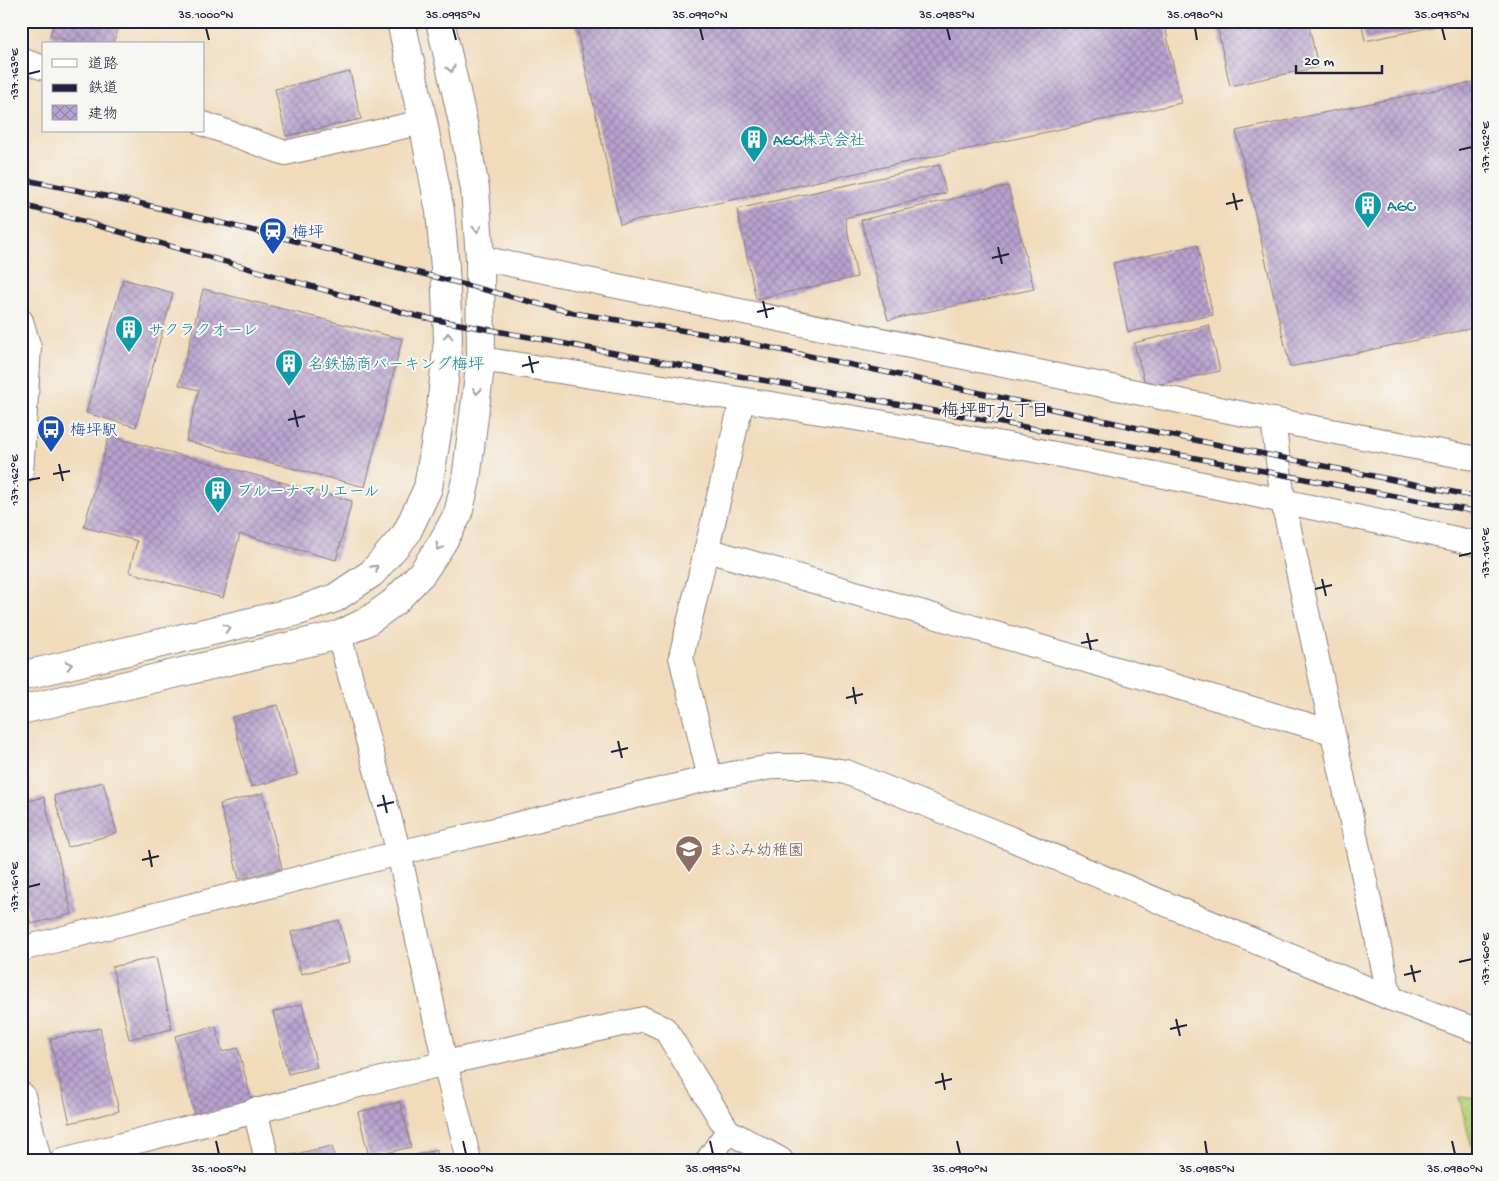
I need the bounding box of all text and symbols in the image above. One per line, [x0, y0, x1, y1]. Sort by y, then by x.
text: 35.1000°N [178, 9, 234, 23]
text: 35.0995°N [425, 9, 481, 23]
text: 35.0990°N [671, 9, 728, 23]
text: 35.0985°N [918, 9, 975, 23]
text: 35.0980°N [1166, 9, 1223, 23]
text: 35.0975°N [1414, 9, 1470, 23]
legend [42, 42, 205, 132]
scale bar [1296, 42, 1383, 74]
text: 137.163°E [9, 48, 23, 101]
text: 20 m [1304, 53, 1334, 71]
text: 道路 [88, 56, 118, 74]
one-way arrow [445, 64, 455, 73]
text: 鉄道 [88, 80, 118, 98]
text: 建物 [88, 106, 118, 124]
text: 137.162°E [1480, 121, 1494, 173]
building icon: AGC株式会社 [739, 124, 769, 163]
place label: AGC株式会社 [773, 131, 865, 152]
building icon: AGC [1353, 190, 1383, 229]
place label: AGC [1387, 199, 1417, 218]
station icon: 梅坪 [258, 216, 288, 255]
place label: 梅坪 [292, 224, 324, 244]
one-way arrow [472, 225, 483, 233]
building icon: サクラクオーレ [114, 314, 144, 353]
place label: サクラクオーレ [148, 323, 258, 342]
one-way arrow [443, 332, 453, 340]
building icon: 名鉄協商パーキング梅坪 [274, 348, 304, 387]
place label: 名鉄協商パーキング梅坪 [308, 356, 484, 376]
one-way arrow [472, 387, 483, 395]
district label: 梅坪町九丁目 [941, 401, 1049, 423]
bus stop icon: 梅坪駅 [36, 414, 66, 453]
place label: 梅坪駅 [70, 422, 118, 442]
text: 137.162°E [9, 454, 23, 506]
building icon: プルーナマリエール [203, 475, 233, 514]
place label: プルーナマリエール [237, 483, 380, 503]
text: 137.161°E [1480, 528, 1494, 579]
one-way arrow [436, 541, 445, 551]
one-way arrow [369, 565, 378, 574]
one-way arrow [222, 623, 231, 634]
one-way arrow [64, 660, 73, 671]
school or university icon: まふみ幼稚園 [674, 834, 704, 873]
place label: まふみ幼稚園 [708, 842, 804, 862]
text: 137.161°E [9, 862, 23, 913]
text: 137.160°E [1480, 933, 1494, 986]
text: 35.1005°N [191, 1163, 246, 1177]
text: 35.1000°N [438, 1163, 494, 1177]
text: 35.0995°N [685, 1163, 741, 1177]
text: 35.0990°N [931, 1163, 988, 1177]
text: 35.0985°N [1178, 1163, 1235, 1177]
text: 35.0980°N [1426, 1163, 1483, 1177]

